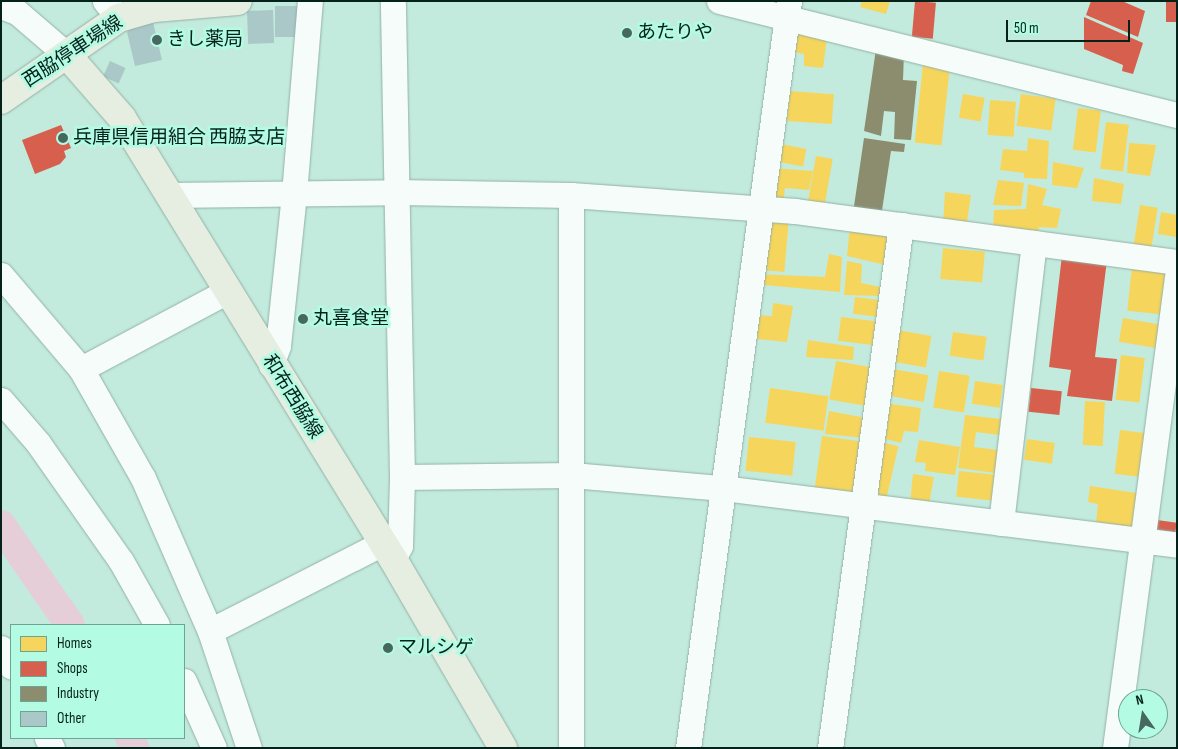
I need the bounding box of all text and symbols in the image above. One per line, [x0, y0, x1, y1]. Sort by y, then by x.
scale bar [1008, 10, 1132, 42]
street label: 西脇停車場線 [19, 11, 127, 93]
text: 50 m [1014, 19, 1039, 38]
place label: あたりや [637, 22, 713, 44]
marker: あたりや [621, 27, 633, 39]
place label: きし薬局 [167, 29, 243, 51]
marker: きし薬局 [151, 34, 163, 46]
place label: 兵庫県信用組合 西脇支店 [73, 127, 285, 149]
marker: 兵庫県信用組合 西脇支店 [57, 132, 69, 144]
place label: 丸喜食堂 [313, 308, 389, 330]
marker: 丸喜食堂 [297, 313, 309, 325]
street label: 和布西脇線 [257, 351, 327, 443]
legend [10, 624, 185, 739]
text: Homes [57, 634, 92, 653]
place label: マルシゲ [398, 637, 474, 659]
marker: マルシゲ [382, 642, 394, 654]
text: Shops [57, 659, 88, 678]
text: Industry [57, 684, 99, 703]
north arrow [1118, 689, 1168, 739]
text: N [1134, 691, 1145, 709]
text: Other [57, 709, 86, 728]

